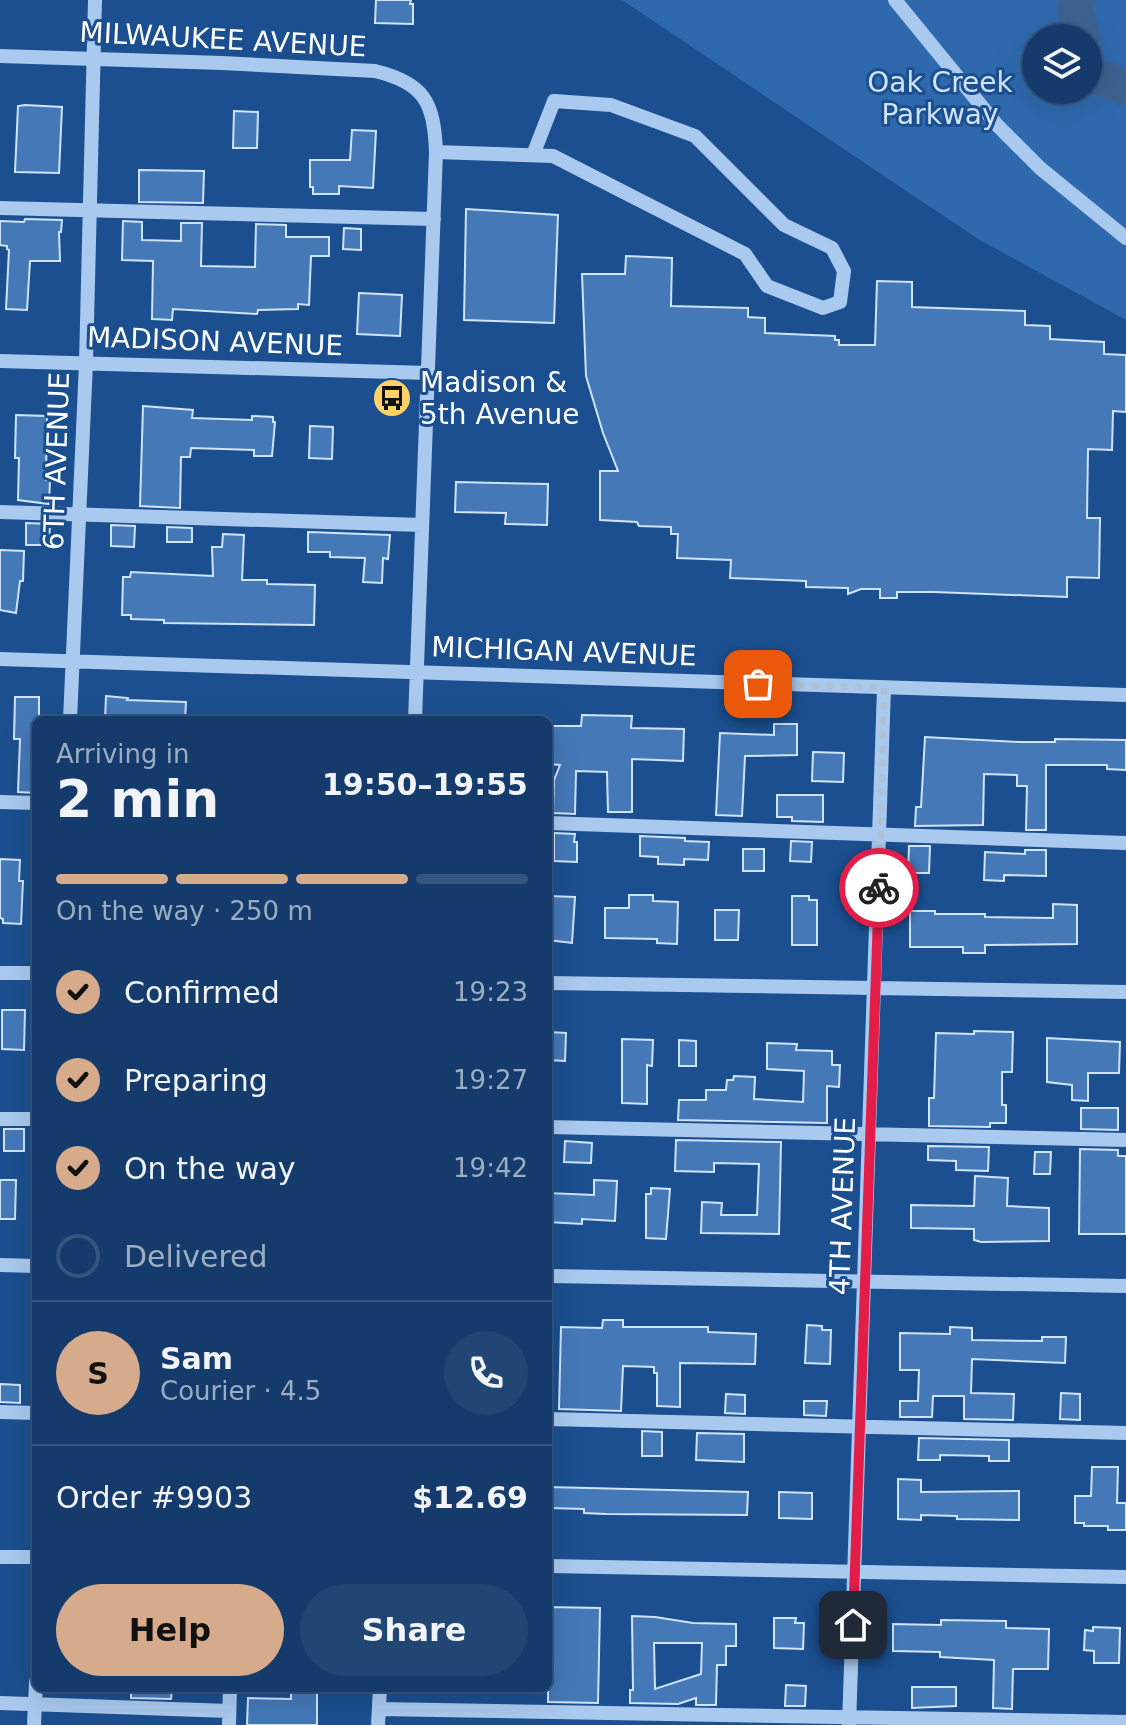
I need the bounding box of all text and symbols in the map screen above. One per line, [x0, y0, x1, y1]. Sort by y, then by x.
street label: MILWAUKEE AVENUE [79, 16, 367, 63]
map controls [1022, 24, 1102, 104]
button: layers [1022, 24, 1102, 104]
park label: Oak Creek Parkway [867, 66, 1013, 131]
street label: MADISON AVENUE [86, 321, 344, 362]
place label: Madison & 5th Avenue [420, 366, 579, 431]
street label: 6TH AVENUE [37, 371, 76, 551]
bus stop icon: Madison & 5th Avenue [371, 377, 413, 419]
street label: MICHIGAN AVENUE [431, 630, 697, 673]
pin [724, 650, 792, 718]
icon: bag [736, 662, 780, 706]
text: Arriving in [56, 739, 190, 769]
text: 19:50–19:55 [322, 767, 528, 802]
text: 2 min [56, 769, 219, 829]
courier [839, 848, 919, 928]
icon: bike [857, 866, 901, 910]
text: On the way · 250 m [56, 896, 313, 926]
icon: check [56, 970, 100, 1014]
text: Confirmed [124, 975, 280, 1010]
text: 19:23 [453, 977, 528, 1007]
icon: check [56, 1058, 100, 1102]
text: Preparing [124, 1063, 268, 1098]
text: 19:27 [453, 1065, 528, 1095]
street label: 4TH AVENUE [823, 1116, 862, 1296]
icon: check [56, 1146, 100, 1190]
text: On the way [124, 1151, 296, 1186]
text: 19:42 [453, 1153, 528, 1183]
text: Delivered [124, 1239, 268, 1274]
button: phone [444, 1331, 528, 1415]
text: Sam [160, 1341, 233, 1376]
text: S [87, 1356, 109, 1391]
text: Courier · 4.5 [160, 1376, 321, 1406]
text: Order #9903 [56, 1480, 252, 1515]
text: $12.69 [412, 1480, 528, 1515]
button: Help [56, 1584, 284, 1676]
button: Share [300, 1584, 528, 1676]
pin [819, 1591, 887, 1659]
icon: home [831, 1603, 875, 1647]

